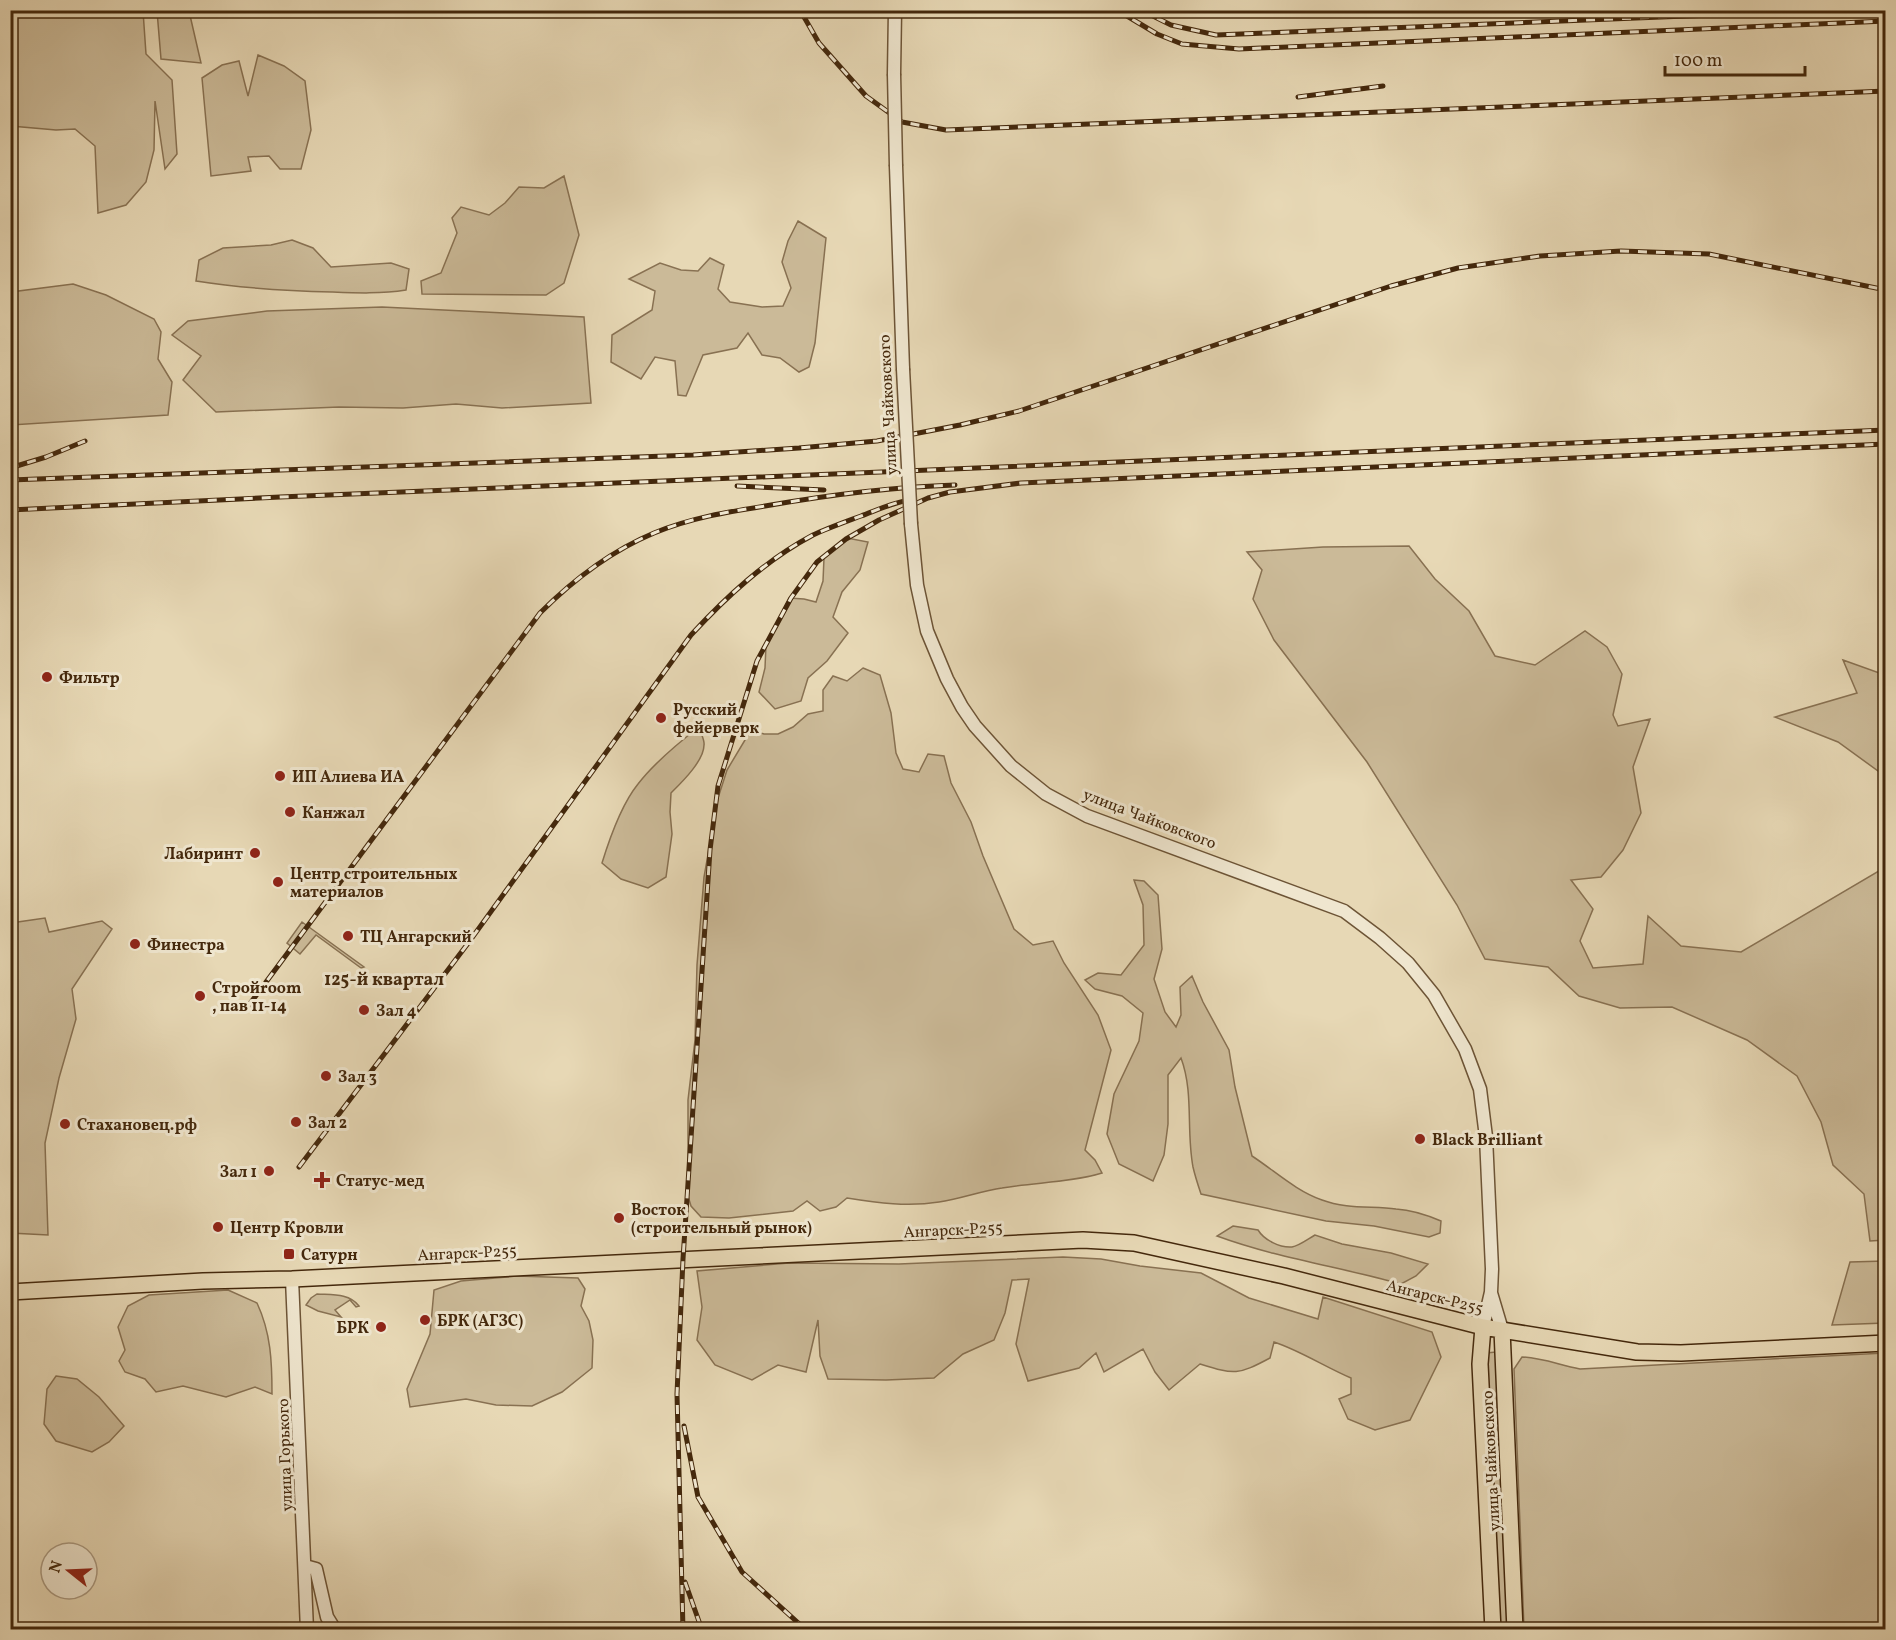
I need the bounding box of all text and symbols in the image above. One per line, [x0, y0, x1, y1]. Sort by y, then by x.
scale bar [1665, 39, 1804, 77]
text: 100 m [1674, 49, 1723, 74]
street label: улица Чайковского [874, 334, 904, 476]
place label: Фильтр [59, 668, 120, 690]
marker: Фильтр [40, 670, 54, 684]
place label: Русский фейерверк [673, 700, 760, 740]
marker: Русский фейерверк [654, 711, 668, 725]
place label: ИП Алиева ИА [292, 767, 405, 789]
marker: ИП Алиева ИА [273, 769, 287, 783]
street label: улица Чайковского [1080, 784, 1219, 855]
place label: Канжал [302, 803, 365, 825]
marker: Канжал [283, 805, 297, 819]
place label: Лабиринт [164, 844, 243, 866]
marker: Лабиринт [248, 846, 262, 860]
place label: Центр строительных материалов [290, 864, 458, 904]
marker: Центр строительных материалов [271, 875, 285, 889]
place label: ТЦ Ангарский [360, 927, 472, 949]
marker: ТЦ Ангарский [341, 929, 355, 943]
place label: Финестра [147, 935, 225, 957]
marker: Финестра [128, 937, 142, 951]
district label: 125-й квартал [324, 968, 444, 993]
place label: Стройroom , пав 11-14 [212, 978, 301, 1018]
marker: Стройroom , пав 11-14 [193, 989, 207, 1003]
place label: Зал 4 [376, 1001, 417, 1023]
marker: Зал 4 [357, 1003, 371, 1017]
place label: Зал 3 [338, 1067, 377, 1089]
marker: Зал 3 [319, 1069, 333, 1083]
place label: Зал 2 [308, 1113, 347, 1135]
place label: Стахановец.рф [77, 1115, 198, 1137]
marker: Зал 2 [289, 1115, 303, 1129]
marker: Стахановец.рф [58, 1117, 72, 1131]
place label: Black Brilliant [1432, 1130, 1543, 1152]
marker: Black Brilliant [1413, 1132, 1427, 1146]
place label: Зал 1 [220, 1162, 257, 1184]
marker: Зал 1 [262, 1164, 276, 1178]
marker: Статус-мед [313, 1171, 331, 1189]
place label: Статус-мед [336, 1171, 425, 1193]
place label: Восток (строительный рынок) [631, 1200, 812, 1240]
marker: Восток (строительный рынок) [612, 1211, 626, 1225]
street label: Ангарск-Р255 [903, 1217, 1003, 1245]
place label: Центр Кровли [230, 1218, 344, 1240]
marker: Центр Кровли [211, 1220, 225, 1234]
street label: Ангарск-Р255 [417, 1240, 517, 1268]
place label: Сатурн [301, 1245, 358, 1267]
marker: Сатурн [282, 1247, 296, 1261]
street label: Ангарск-Р255 [1384, 1275, 1485, 1321]
place label: БРК (АГЗС) [437, 1311, 523, 1333]
marker: БРК (АГЗС) [418, 1313, 432, 1327]
place label: БРК [336, 1318, 369, 1340]
marker: БРК [374, 1320, 388, 1334]
street label: улица Чайковского [1477, 1390, 1507, 1532]
street label: улица Горького [273, 1398, 299, 1512]
north arrow [39, 1541, 99, 1601]
text: N [44, 1558, 69, 1576]

